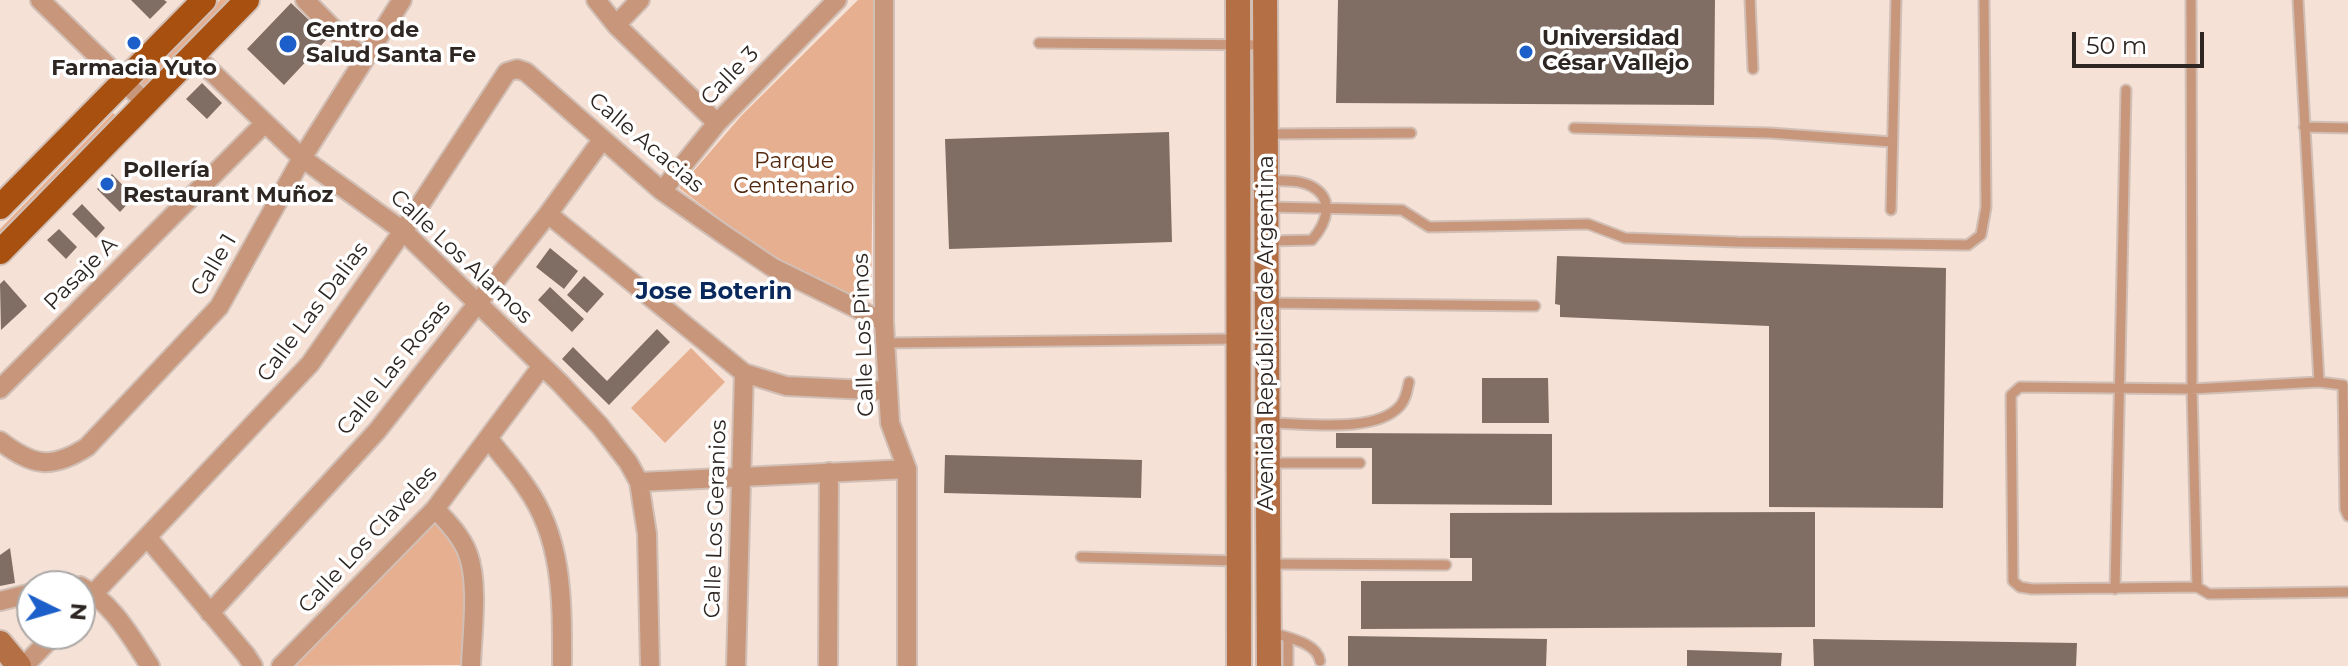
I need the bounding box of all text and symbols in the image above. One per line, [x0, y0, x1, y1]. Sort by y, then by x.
scale bar [2076, 16, 2208, 66]
place label: Centro de Salud Santa Fe [306, 18, 476, 70]
place label: Universidad César Vallejo [1542, 26, 1689, 78]
text: 50 m [2086, 31, 2147, 60]
marker: Centro de Salud Santa Fe [277, 33, 299, 55]
marker: Farmacia Yuto [125, 34, 143, 52]
street label: Calle 3 [696, 41, 764, 111]
marker: Universidad César Vallejo [1517, 43, 1535, 61]
place label: Farmacia Yuto [51, 56, 217, 82]
street label: Calle Acacias [583, 87, 709, 199]
park label: Parque Centenario [733, 149, 855, 200]
street label: Avenida República de Argentina [1254, 155, 1280, 511]
place label: Pollería Restaurant Muñoz [123, 158, 333, 210]
marker: Pollería Restaurant Muñoz [98, 175, 116, 193]
street label: Calle Los Alamos [384, 184, 538, 330]
street label: Calle 1 [185, 229, 243, 301]
street label: Pasaje A [39, 232, 123, 316]
street label: Calle Las Dalias [252, 237, 374, 387]
street label: Calle Los Pinos [848, 253, 880, 417]
district label: Jose Boterin [636, 278, 792, 306]
street label: Calle Las Rosas [332, 295, 456, 441]
street label: Calle Los Geranios [699, 419, 733, 619]
street label: Calle Los Claveles [293, 461, 443, 619]
north arrow [16, 570, 96, 650]
text: N [64, 602, 93, 622]

